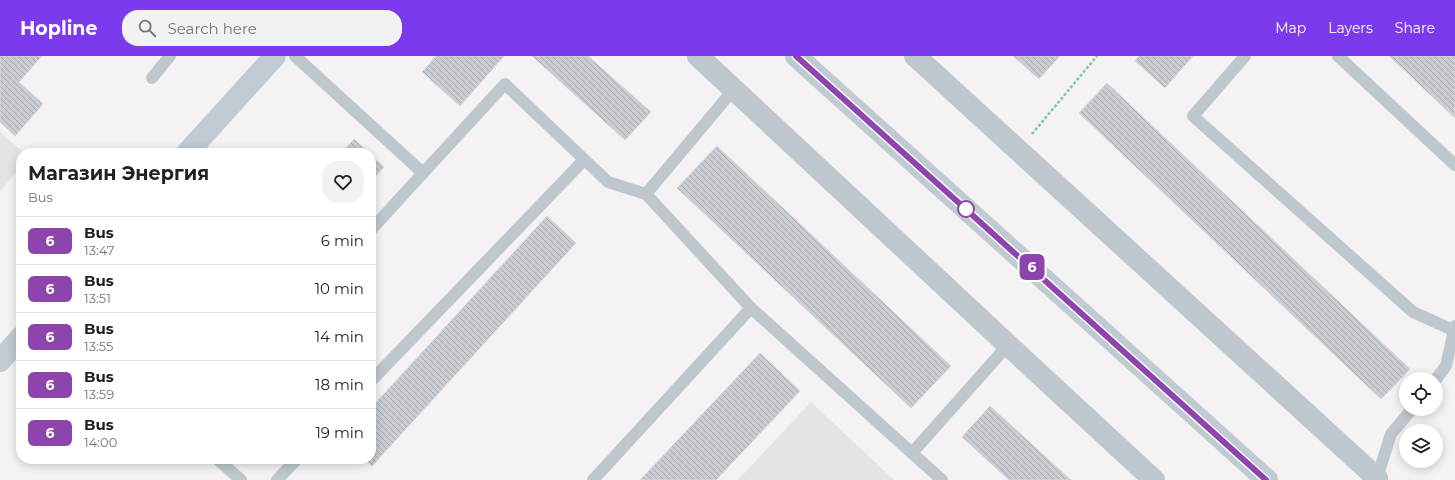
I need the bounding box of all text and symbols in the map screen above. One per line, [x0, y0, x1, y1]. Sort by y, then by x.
search box [122, 10, 402, 46]
text: Hopline [20, 17, 98, 40]
icon: search [136, 17, 158, 39]
text: Search here [168, 19, 257, 38]
text: Map [1275, 19, 1306, 37]
text: Layers [1328, 19, 1373, 37]
text: Share [1395, 19, 1435, 37]
button: heart [322, 161, 364, 203]
text: Магазин Энергия [28, 162, 209, 185]
text: Bus [28, 189, 53, 205]
unlabelled marker [957, 200, 975, 218]
text: Bus [84, 223, 114, 242]
text: 6 min [321, 231, 364, 250]
text: 6 [46, 232, 54, 250]
text: 13:47 [84, 242, 114, 258]
line badge: 6 [1019, 254, 1045, 280]
text: 6 [1028, 258, 1036, 276]
text: Bus [84, 271, 114, 290]
text: 10 min [315, 279, 364, 298]
text: 6 [46, 280, 54, 298]
text: 13:51 [84, 290, 111, 306]
text: Bus [84, 319, 114, 338]
text: 14 min [315, 327, 364, 346]
text: 6 [46, 328, 54, 346]
text: 13:55 [84, 338, 113, 354]
text: Bus [84, 367, 114, 386]
map controls [1399, 372, 1443, 468]
button: locate [1399, 372, 1443, 416]
text: 18 min [315, 375, 364, 394]
text: 6 [46, 376, 54, 394]
text: 13:59 [84, 386, 114, 402]
text: Bus [84, 415, 114, 434]
text: 19 min [315, 423, 364, 442]
text: 6 [46, 424, 54, 442]
button: layers [1399, 424, 1443, 468]
text: 14:00 [84, 434, 117, 450]

